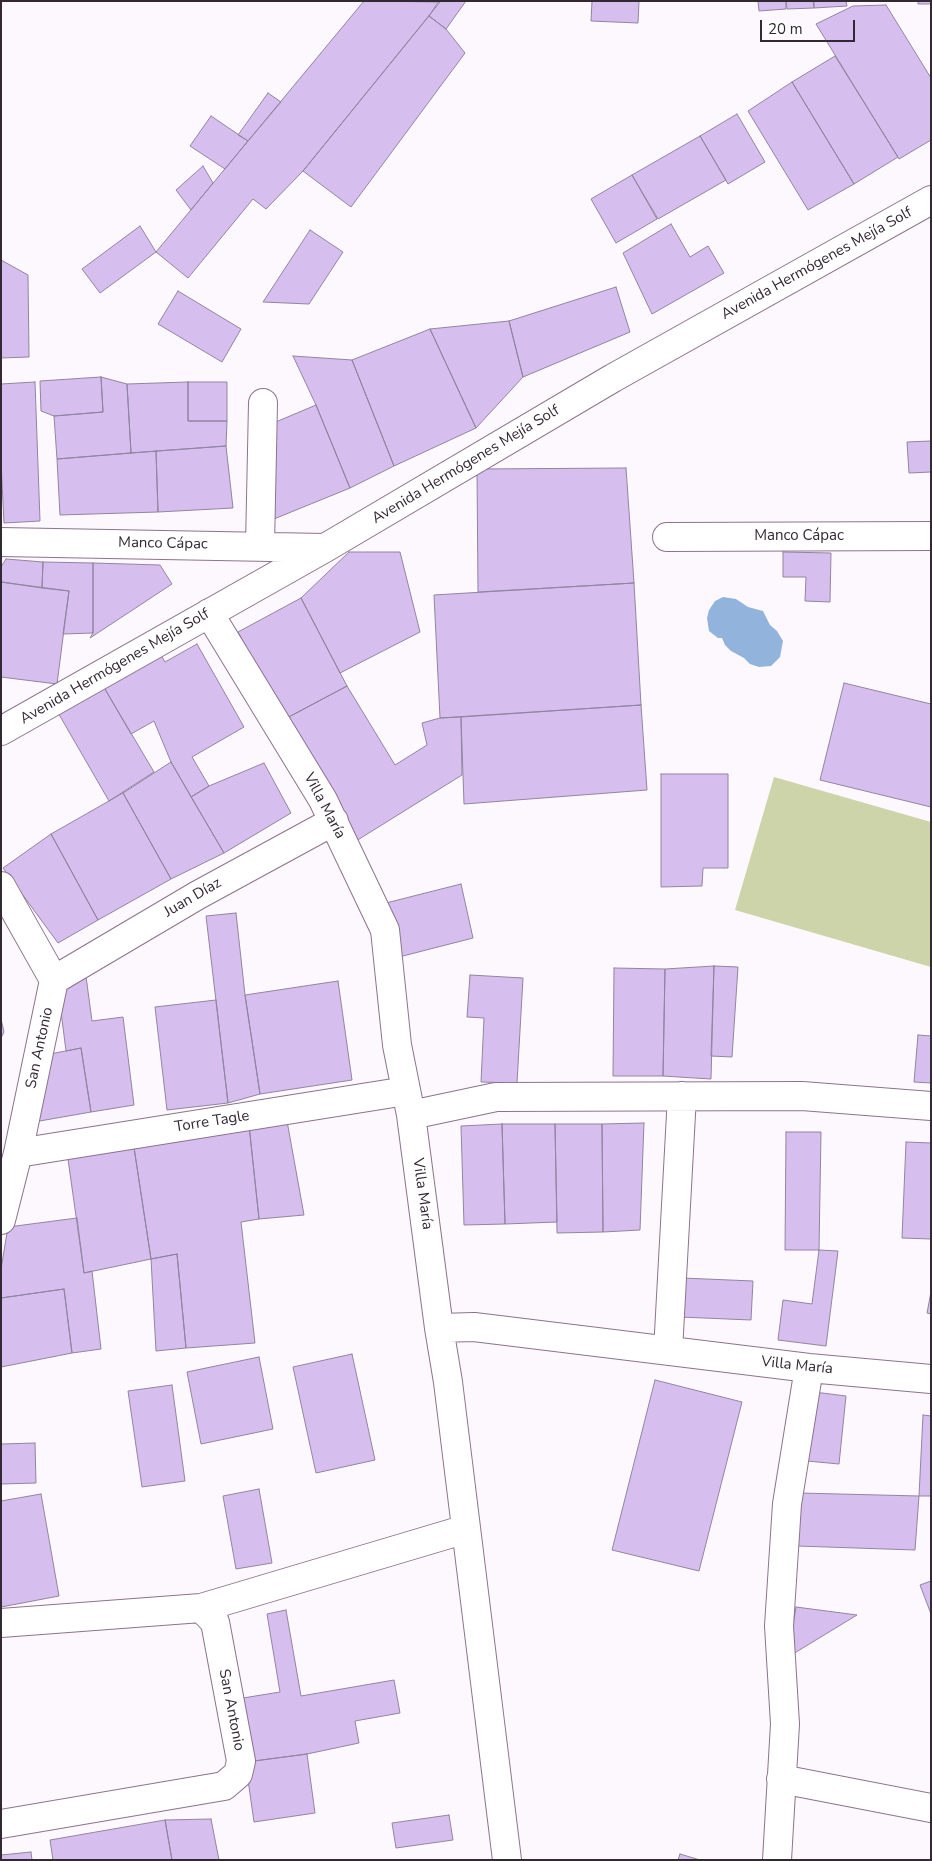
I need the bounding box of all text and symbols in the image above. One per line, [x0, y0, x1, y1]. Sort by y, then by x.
scale bar [762, 10, 857, 42]
text: 20 m [768, 19, 803, 39]
street label: Avenida Hermógenes Mejía Solf [718, 204, 916, 324]
street label: Avenida Hermógenes Mejía Solf [369, 402, 563, 528]
street label: Manco Cápac [754, 527, 844, 545]
street label: Manco Cápac [118, 534, 208, 554]
street label: Avenida Hermógenes Mejía Solf [17, 605, 213, 729]
street label: Villa María [299, 770, 349, 842]
street label: Juan Díaz [161, 874, 225, 922]
street label: San Antonio [23, 1006, 57, 1090]
street label: Torre Tagle [173, 1107, 251, 1137]
street label: Villa María [408, 1157, 436, 1231]
street label: Villa María [760, 1353, 834, 1379]
street label: San Antonio [214, 1668, 248, 1752]

